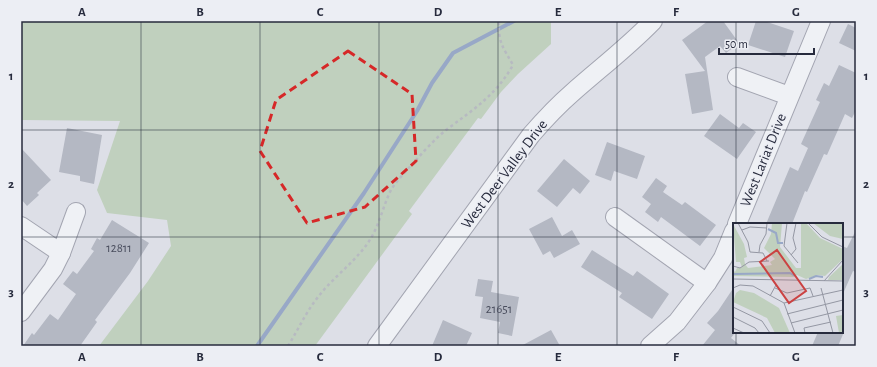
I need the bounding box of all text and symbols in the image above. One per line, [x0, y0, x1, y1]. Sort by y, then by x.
text: A [78, 6, 86, 19]
text: B [196, 6, 204, 19]
text: C [317, 6, 324, 19]
text: D [434, 6, 443, 19]
text: E [555, 6, 562, 19]
text: F [673, 6, 680, 19]
text: G [792, 6, 800, 19]
scale bar [719, 30, 814, 56]
text: 50 m [725, 38, 748, 50]
text: 1 [9, 70, 13, 83]
text: 1 [864, 70, 868, 83]
street label: West Lariat Drive [738, 111, 789, 209]
street label: West Deer Valley Drive [459, 117, 550, 232]
text: 2 [8, 178, 14, 191]
text: 2 [863, 178, 869, 191]
inset map [733, 223, 843, 333]
house number: 12811 [106, 242, 132, 255]
text: 3 [8, 286, 14, 299]
text: 3 [863, 286, 869, 299]
house number: 21651 [486, 303, 512, 316]
text: A [78, 351, 86, 364]
text: B [196, 351, 204, 364]
text: C [317, 351, 324, 364]
text: D [434, 351, 443, 364]
text: E [555, 351, 562, 364]
text: F [673, 351, 680, 364]
text: G [792, 351, 800, 364]

